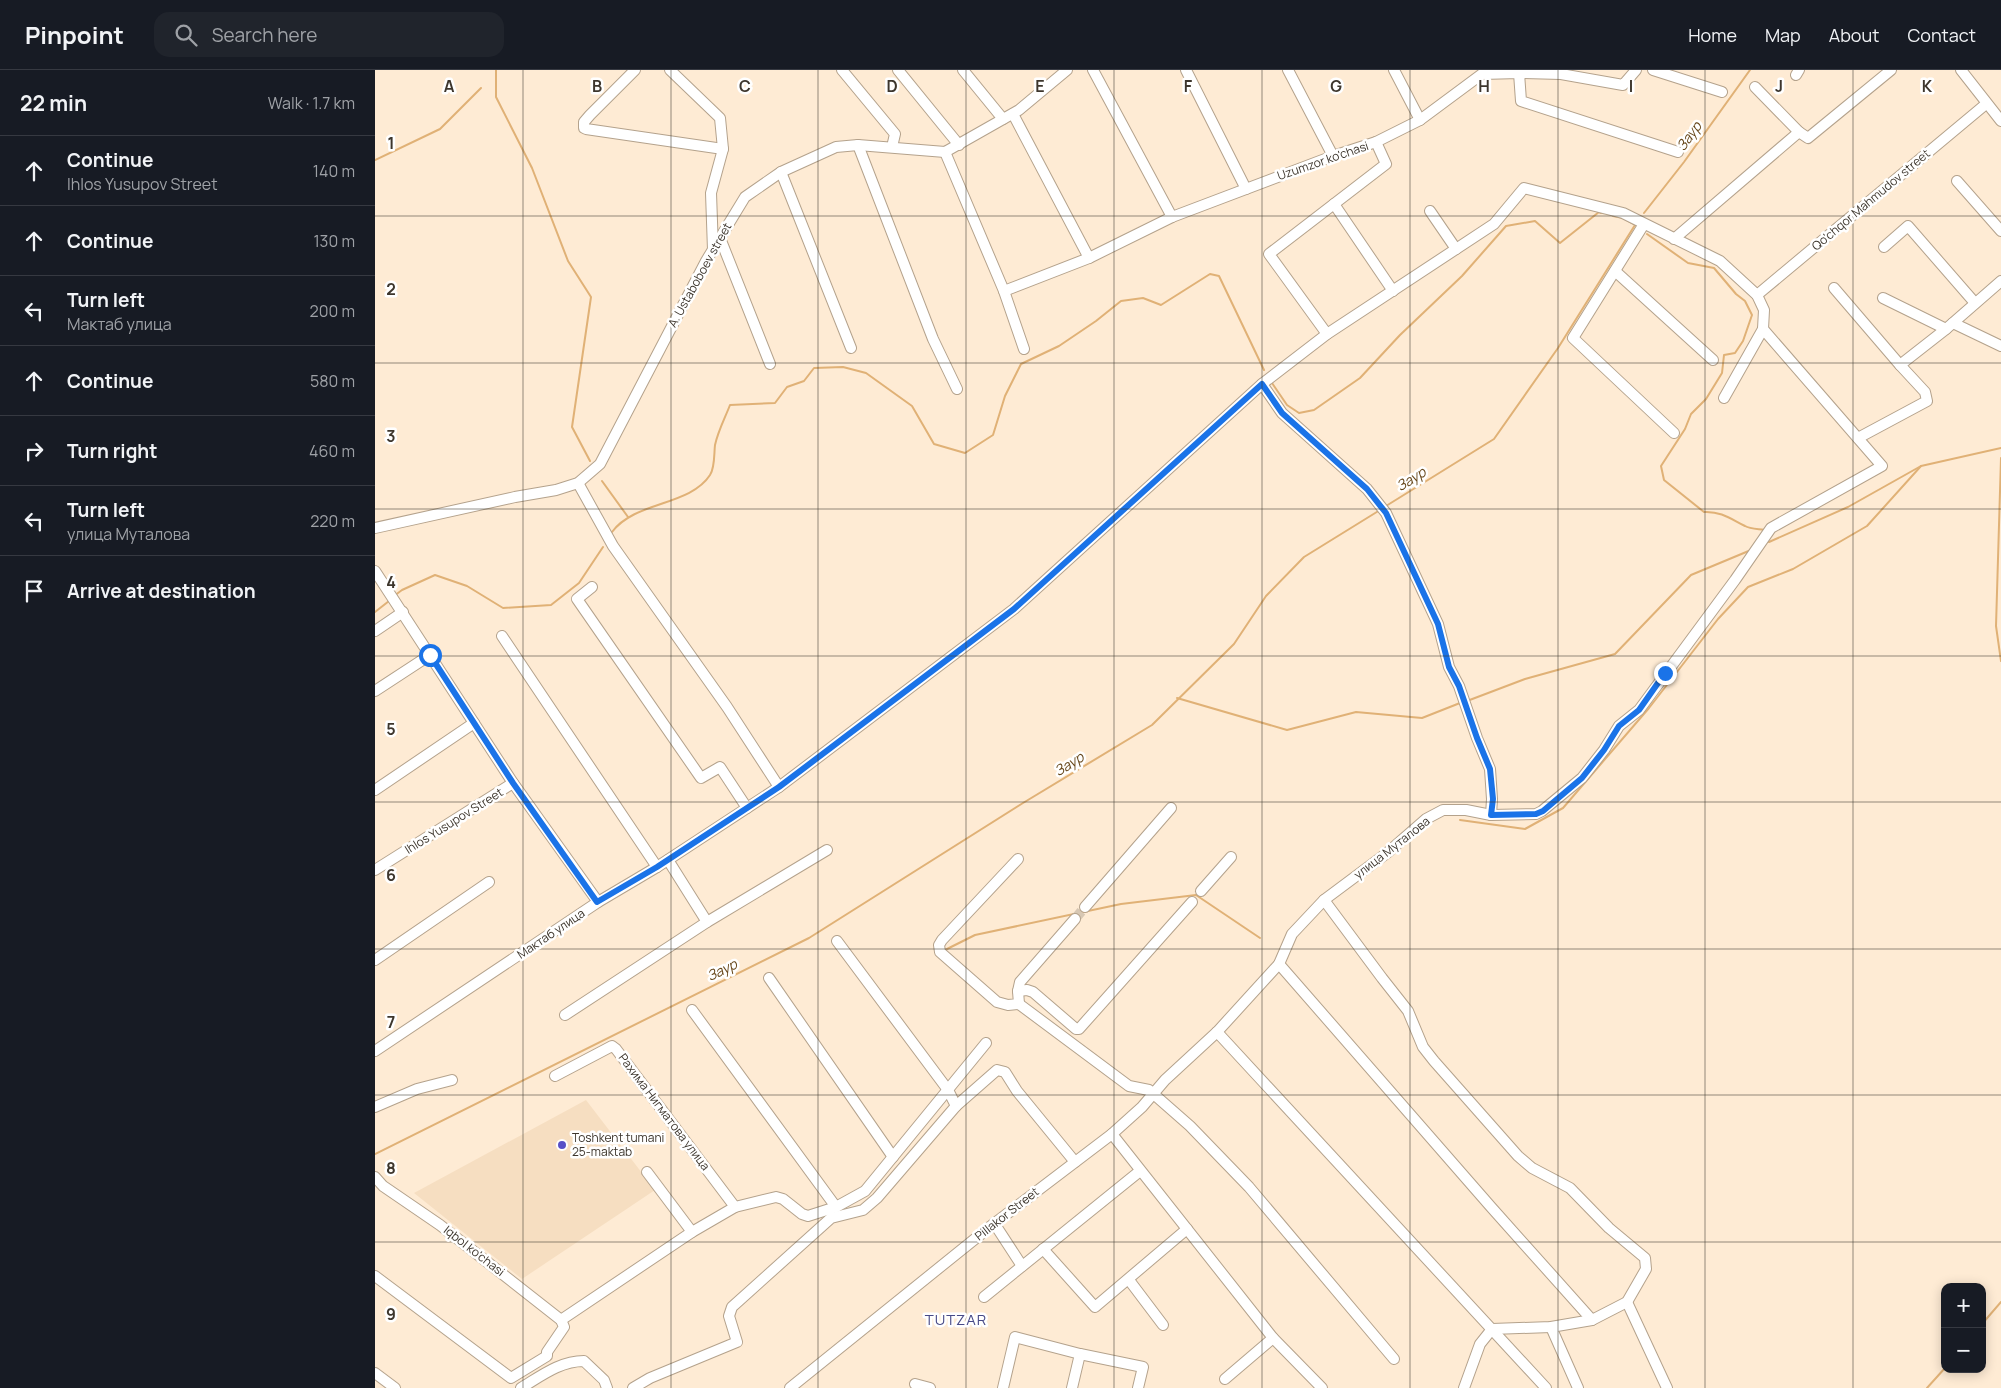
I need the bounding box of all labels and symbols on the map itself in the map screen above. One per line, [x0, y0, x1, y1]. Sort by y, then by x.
text: A [444, 75, 455, 97]
text: B [592, 75, 602, 97]
text: C [739, 75, 751, 97]
text: D [886, 75, 898, 97]
text: E [1035, 75, 1045, 97]
text: F [1184, 75, 1193, 97]
text: G [1330, 75, 1342, 97]
text: H [1478, 75, 1490, 97]
text: I [1629, 75, 1633, 97]
text: J [1775, 75, 1783, 97]
text: K [1922, 75, 1933, 97]
water label: Заур [1672, 117, 1706, 154]
text: 1 [387, 132, 395, 154]
street label: Uzumzor ko'chasi [1275, 137, 1371, 184]
street label: Qo'chqor Mahmudov street [1808, 145, 1934, 254]
street label: A. Ustaboboev street [664, 219, 735, 330]
text: 2 [386, 278, 396, 300]
text: 3 [386, 425, 396, 447]
water label: Заур [1392, 462, 1430, 495]
text: 4 [386, 571, 396, 593]
route start [419, 644, 442, 667]
route end [1654, 662, 1677, 685]
text: 5 [386, 718, 396, 740]
water label: Заур [1050, 747, 1088, 780]
street label: Ihlos Yusupov Street [401, 783, 506, 858]
street label: улица Муталова [1350, 812, 1433, 883]
text: 6 [386, 864, 396, 886]
street label: Мактаб улица [513, 905, 588, 963]
water label: Заур [704, 954, 741, 985]
text: 7 [387, 1011, 395, 1033]
street label: Рахима Нигматова улица [615, 1050, 714, 1174]
place label: Toshkent tumani 25-maktab [572, 1129, 664, 1160]
marker: Toshkent tumani 25-maktab [556, 1139, 568, 1151]
text: 8 [386, 1157, 396, 1179]
street label: Pillakor Street [971, 1183, 1042, 1244]
street label: Iqbol ko'chasi [440, 1221, 508, 1280]
text: 9 [386, 1303, 396, 1325]
district label: TUTZAR [925, 1309, 987, 1330]

